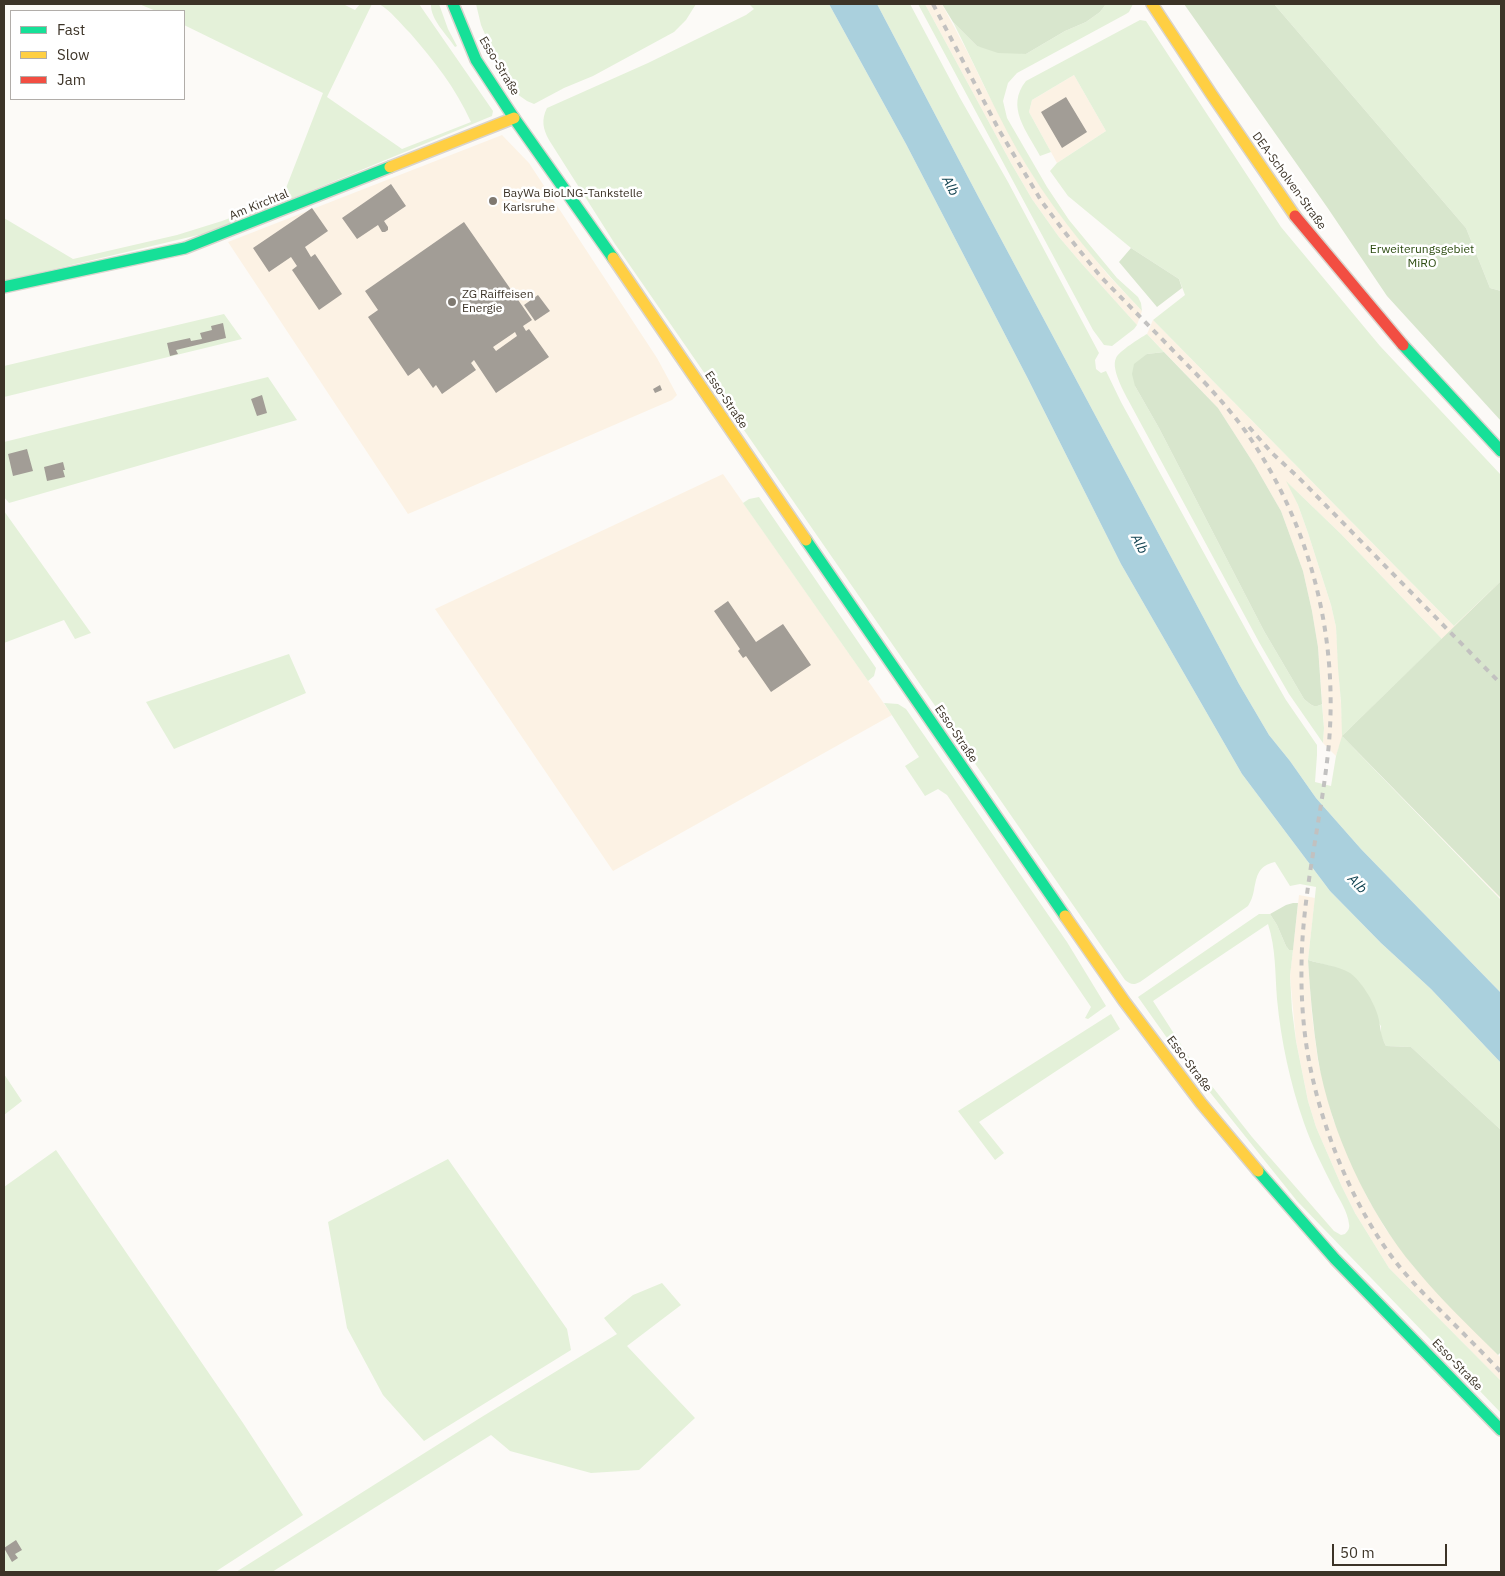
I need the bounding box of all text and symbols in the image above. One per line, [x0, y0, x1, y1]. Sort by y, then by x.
legend [10, 10, 185, 100]
text: Fast [57, 20, 85, 39]
street label: Esso-Straße [476, 34, 522, 98]
text: Slow [57, 45, 90, 64]
text: Jam [57, 70, 86, 89]
street label: DEA-Scholven-Straße [1249, 130, 1329, 232]
water label: Alb [938, 173, 962, 199]
street label: Am Kirchtal [227, 187, 291, 223]
place label: BayWa BioLNG-Tankstelle Karlsruhe [503, 187, 643, 215]
marker: BayWa BioLNG-Tankstelle Karlsruhe [487, 195, 499, 207]
park label: Erweiterungsgebiet MiRO [1370, 243, 1474, 271]
place label: ZG Raiffeisen Energie [462, 288, 533, 316]
marker: ZG Raiffeisen Energie [446, 296, 458, 308]
street label: Esso-Straße [702, 369, 750, 431]
water label: Alb [1127, 531, 1151, 557]
street label: Esso-Straße [932, 703, 980, 765]
water label: Alb [1344, 871, 1370, 897]
street label: Esso-Straße [1163, 1033, 1215, 1095]
street label: Esso-Straße [1429, 1336, 1485, 1394]
scale bar [1335, 1534, 1450, 1566]
text: 50 m [1340, 1543, 1375, 1562]

